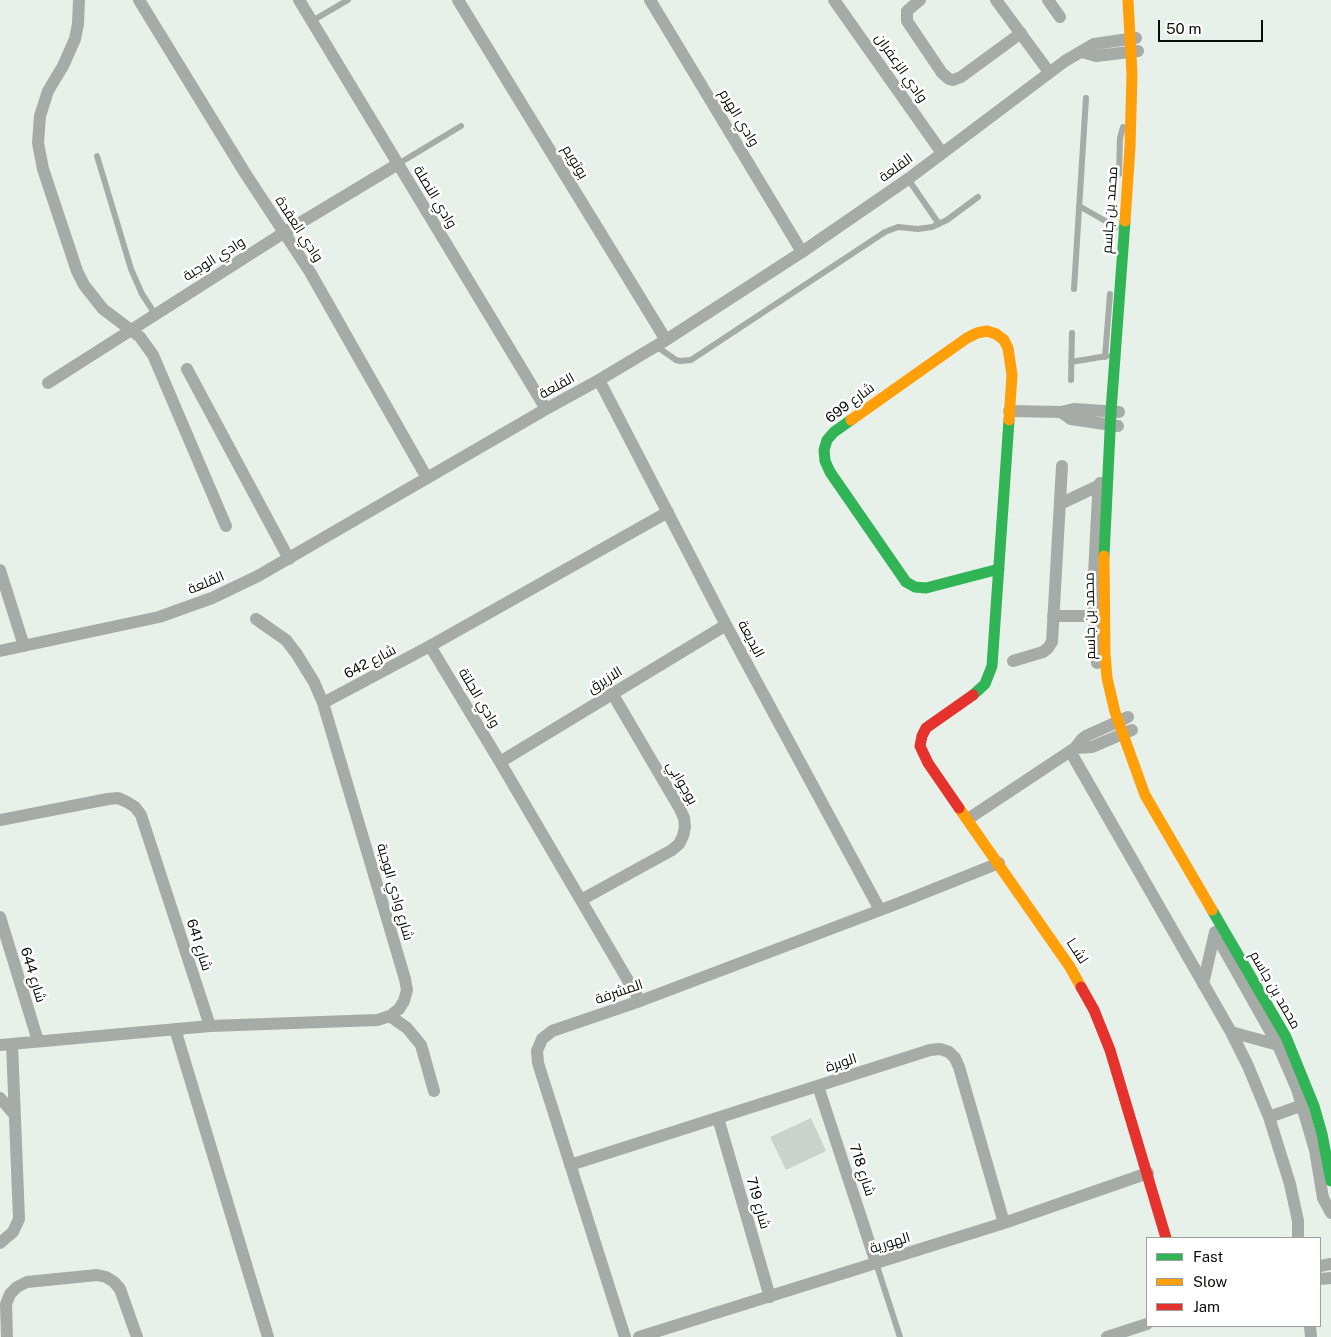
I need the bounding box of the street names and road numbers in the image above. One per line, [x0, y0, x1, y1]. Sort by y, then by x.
street label: وادي الزعفران [871, 30, 931, 106]
street label: وادي الهرم [715, 86, 763, 150]
street label: بوتويم [558, 142, 592, 182]
street label: القلعة [876, 150, 916, 186]
street label: وادي النصلة [410, 163, 460, 231]
street label: محمد بن جاسم [1099, 166, 1121, 254]
street label: وادي العقدة [271, 193, 327, 265]
street label: وادي الوجبة [180, 233, 248, 285]
street label: القلعة [536, 369, 578, 403]
street label: شارع 699 [822, 379, 878, 427]
street label: القلعة [185, 568, 227, 598]
street label: محمد بن جاسم [1081, 572, 1099, 660]
street label: البديعة [734, 617, 768, 661]
street label: شارع 642 [341, 641, 399, 683]
street label: الازيرق [585, 663, 625, 697]
street label: وادي الجلتة [455, 665, 503, 731]
street label: بوجوابي [663, 758, 701, 808]
street label: شارع وادي الوجبة [373, 841, 417, 943]
street label: شارع 641 [183, 917, 215, 973]
street label: لشــا [1063, 935, 1091, 967]
street label: شارع 644 [17, 945, 49, 1005]
street label: محمد بن جاسم [1246, 948, 1304, 1032]
street label: المشرفة [593, 976, 645, 1008]
street label: الوبرة [823, 1050, 859, 1076]
street label: شارع 718 [846, 1142, 878, 1198]
street label: شارع 719 [743, 1175, 773, 1231]
street label: الهورية [868, 1229, 912, 1257]

